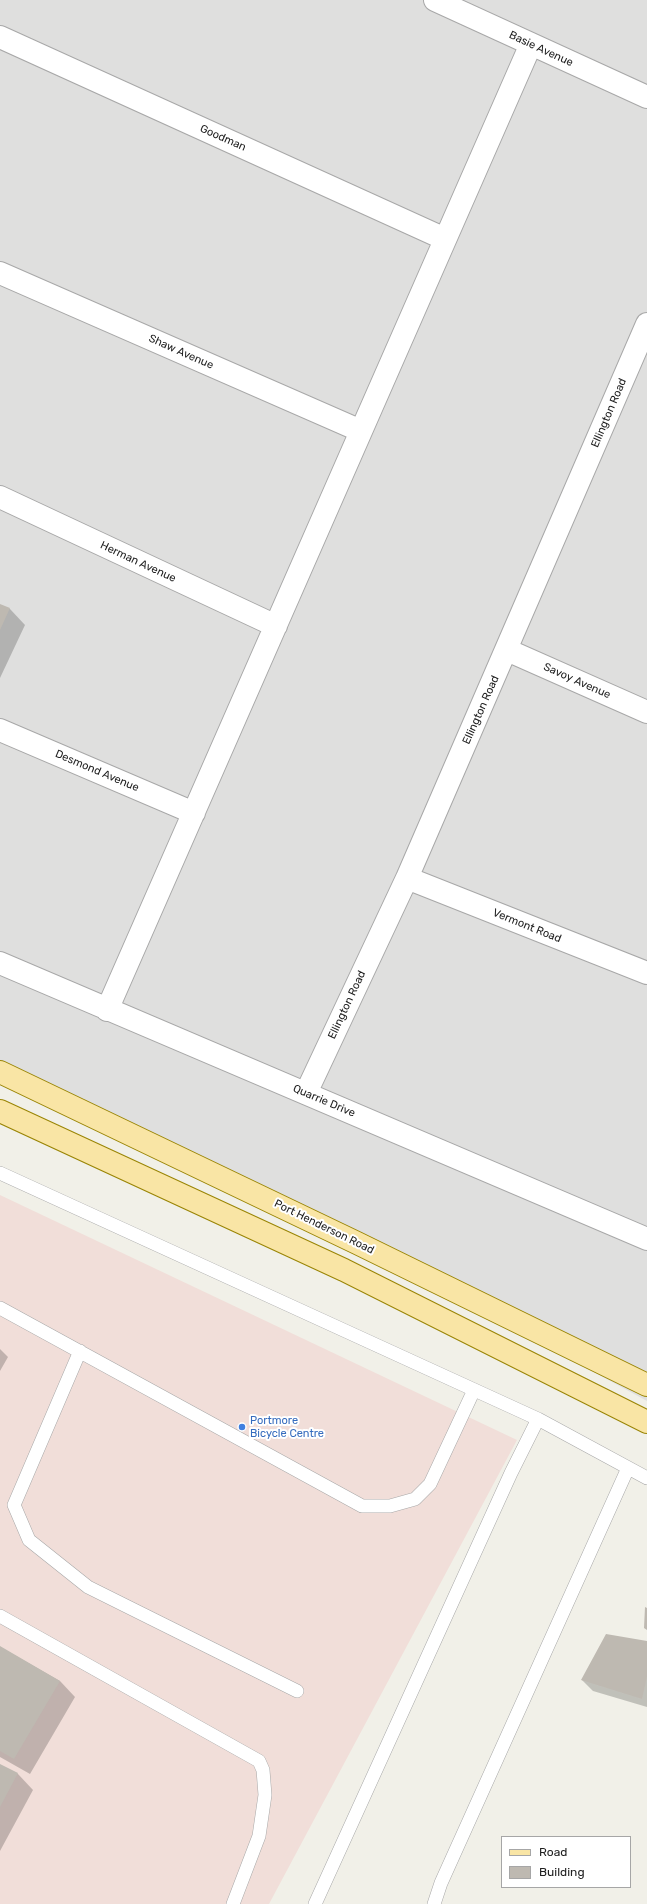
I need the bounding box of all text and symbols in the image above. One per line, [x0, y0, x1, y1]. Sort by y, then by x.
street label: Basie Avenue [507, 28, 575, 70]
street label: Goodman [198, 122, 248, 154]
street label: Shaw Avenue [147, 332, 215, 372]
street label: Ellington Road [588, 376, 630, 450]
street label: Herman Avenue [98, 539, 178, 585]
street label: Savoy Avenue [541, 660, 613, 702]
street label: Ellington Road [460, 674, 502, 746]
street label: Desmond Avenue [53, 747, 141, 795]
street label: Vermont Road [491, 906, 563, 946]
street label: Ellington Road [325, 969, 369, 1041]
street label: Quarrie Drive [291, 1082, 357, 1120]
street label: Port Henderson Road [272, 1197, 376, 1257]
place label: Portmore Bicycle Centre [250, 1414, 324, 1440]
marker: Portmore Bicycle Centre [237, 1422, 247, 1432]
legend [501, 1836, 631, 1888]
text: Road [539, 1845, 567, 1859]
text: Building [539, 1865, 585, 1879]

